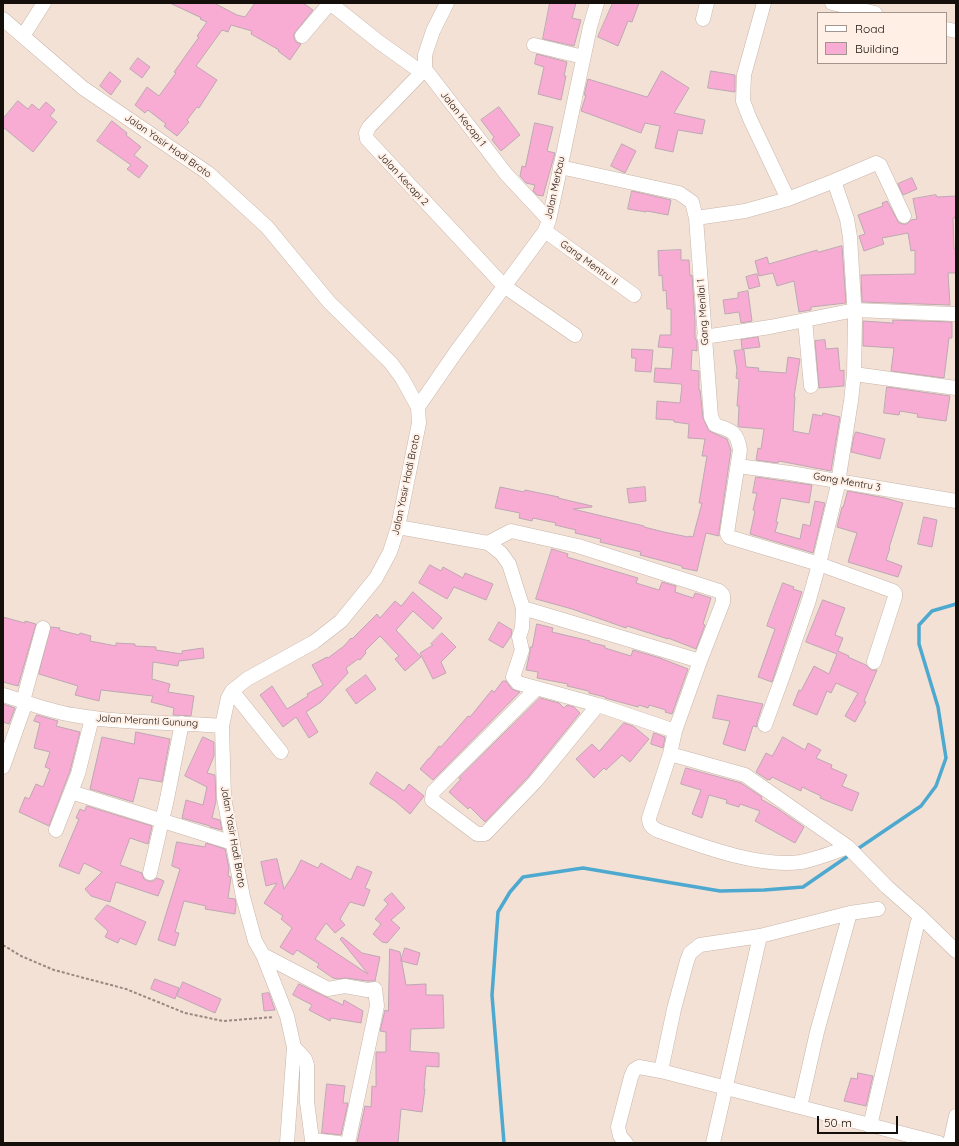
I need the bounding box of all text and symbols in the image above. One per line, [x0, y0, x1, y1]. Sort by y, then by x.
legend [817, 12, 947, 64]
text: Road [855, 21, 885, 36]
text: Building [855, 41, 899, 56]
street label: Jalan Kecapi 1 [438, 89, 488, 149]
street label: Jalan Yasir Hadi Broto [122, 112, 214, 180]
street label: Jalan Kecapi 2 [375, 150, 431, 208]
street label: Jalan Merbau [542, 155, 568, 221]
street label: Gang Mentru II [558, 238, 620, 288]
street label: Gang Menilai 1 [695, 278, 711, 346]
street label: Jalan Yasir Hadi Broto [389, 433, 423, 537]
street label: Gang Mentru 3 [812, 470, 882, 494]
street label: Jalan Meranti Gunung [95, 712, 199, 730]
street label: Jalan Yasir Hadi Broto [218, 785, 248, 889]
scale bar [819, 1108, 900, 1134]
text: 50 m [824, 1115, 852, 1130]

